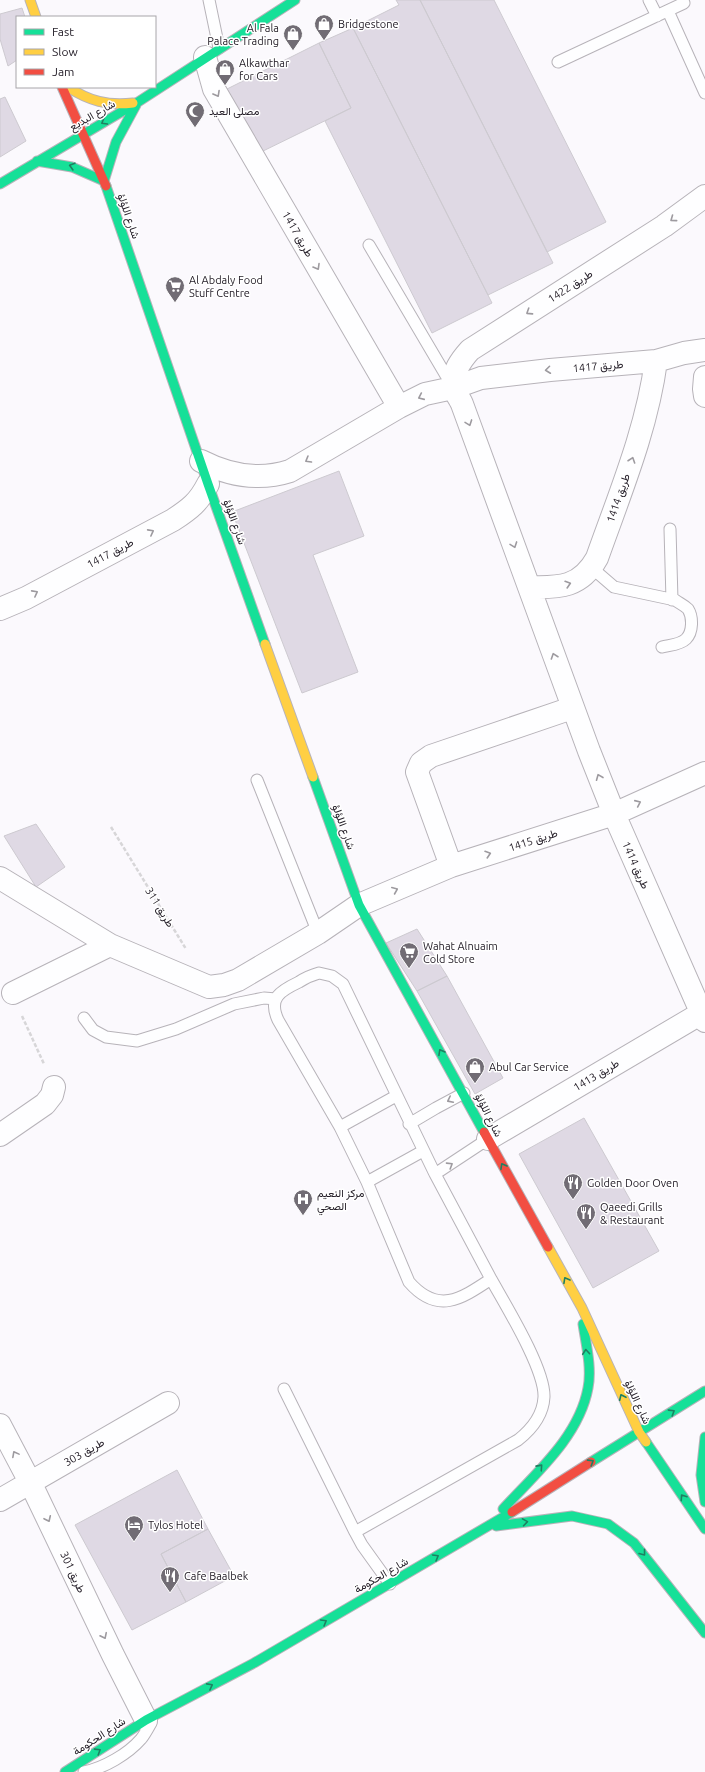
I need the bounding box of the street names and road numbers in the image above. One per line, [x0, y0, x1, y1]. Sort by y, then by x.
street label: شارع البديع [67, 97, 118, 135]
street label: شارع اللؤلؤ [114, 192, 142, 241]
street label: طريق 1417 [279, 209, 316, 259]
street label: طريق 1422 [545, 267, 595, 306]
street label: طريق 1417 [572, 358, 624, 375]
street label: طريق 1414 [604, 472, 633, 524]
street label: شارع اللؤلؤ [219, 498, 249, 547]
street label: طريق 1417 [85, 536, 136, 571]
street label: شارع اللؤلؤ [328, 803, 358, 852]
street label: طريق 1415 [507, 826, 559, 854]
street label: طريق 1414 [619, 839, 652, 891]
street label: طريق 311 [142, 885, 177, 930]
street label: طريق 1413 [571, 1057, 621, 1094]
street label: شارع اللؤلؤ [471, 1091, 505, 1140]
street label: شارع اللؤلؤ [621, 1378, 653, 1427]
street label: طريق 303 [62, 1436, 107, 1469]
street label: طريق 301 [57, 1549, 88, 1595]
street label: شارع الحكومة [352, 1555, 411, 1597]
street label: شارع الحكومة [71, 1714, 129, 1759]

